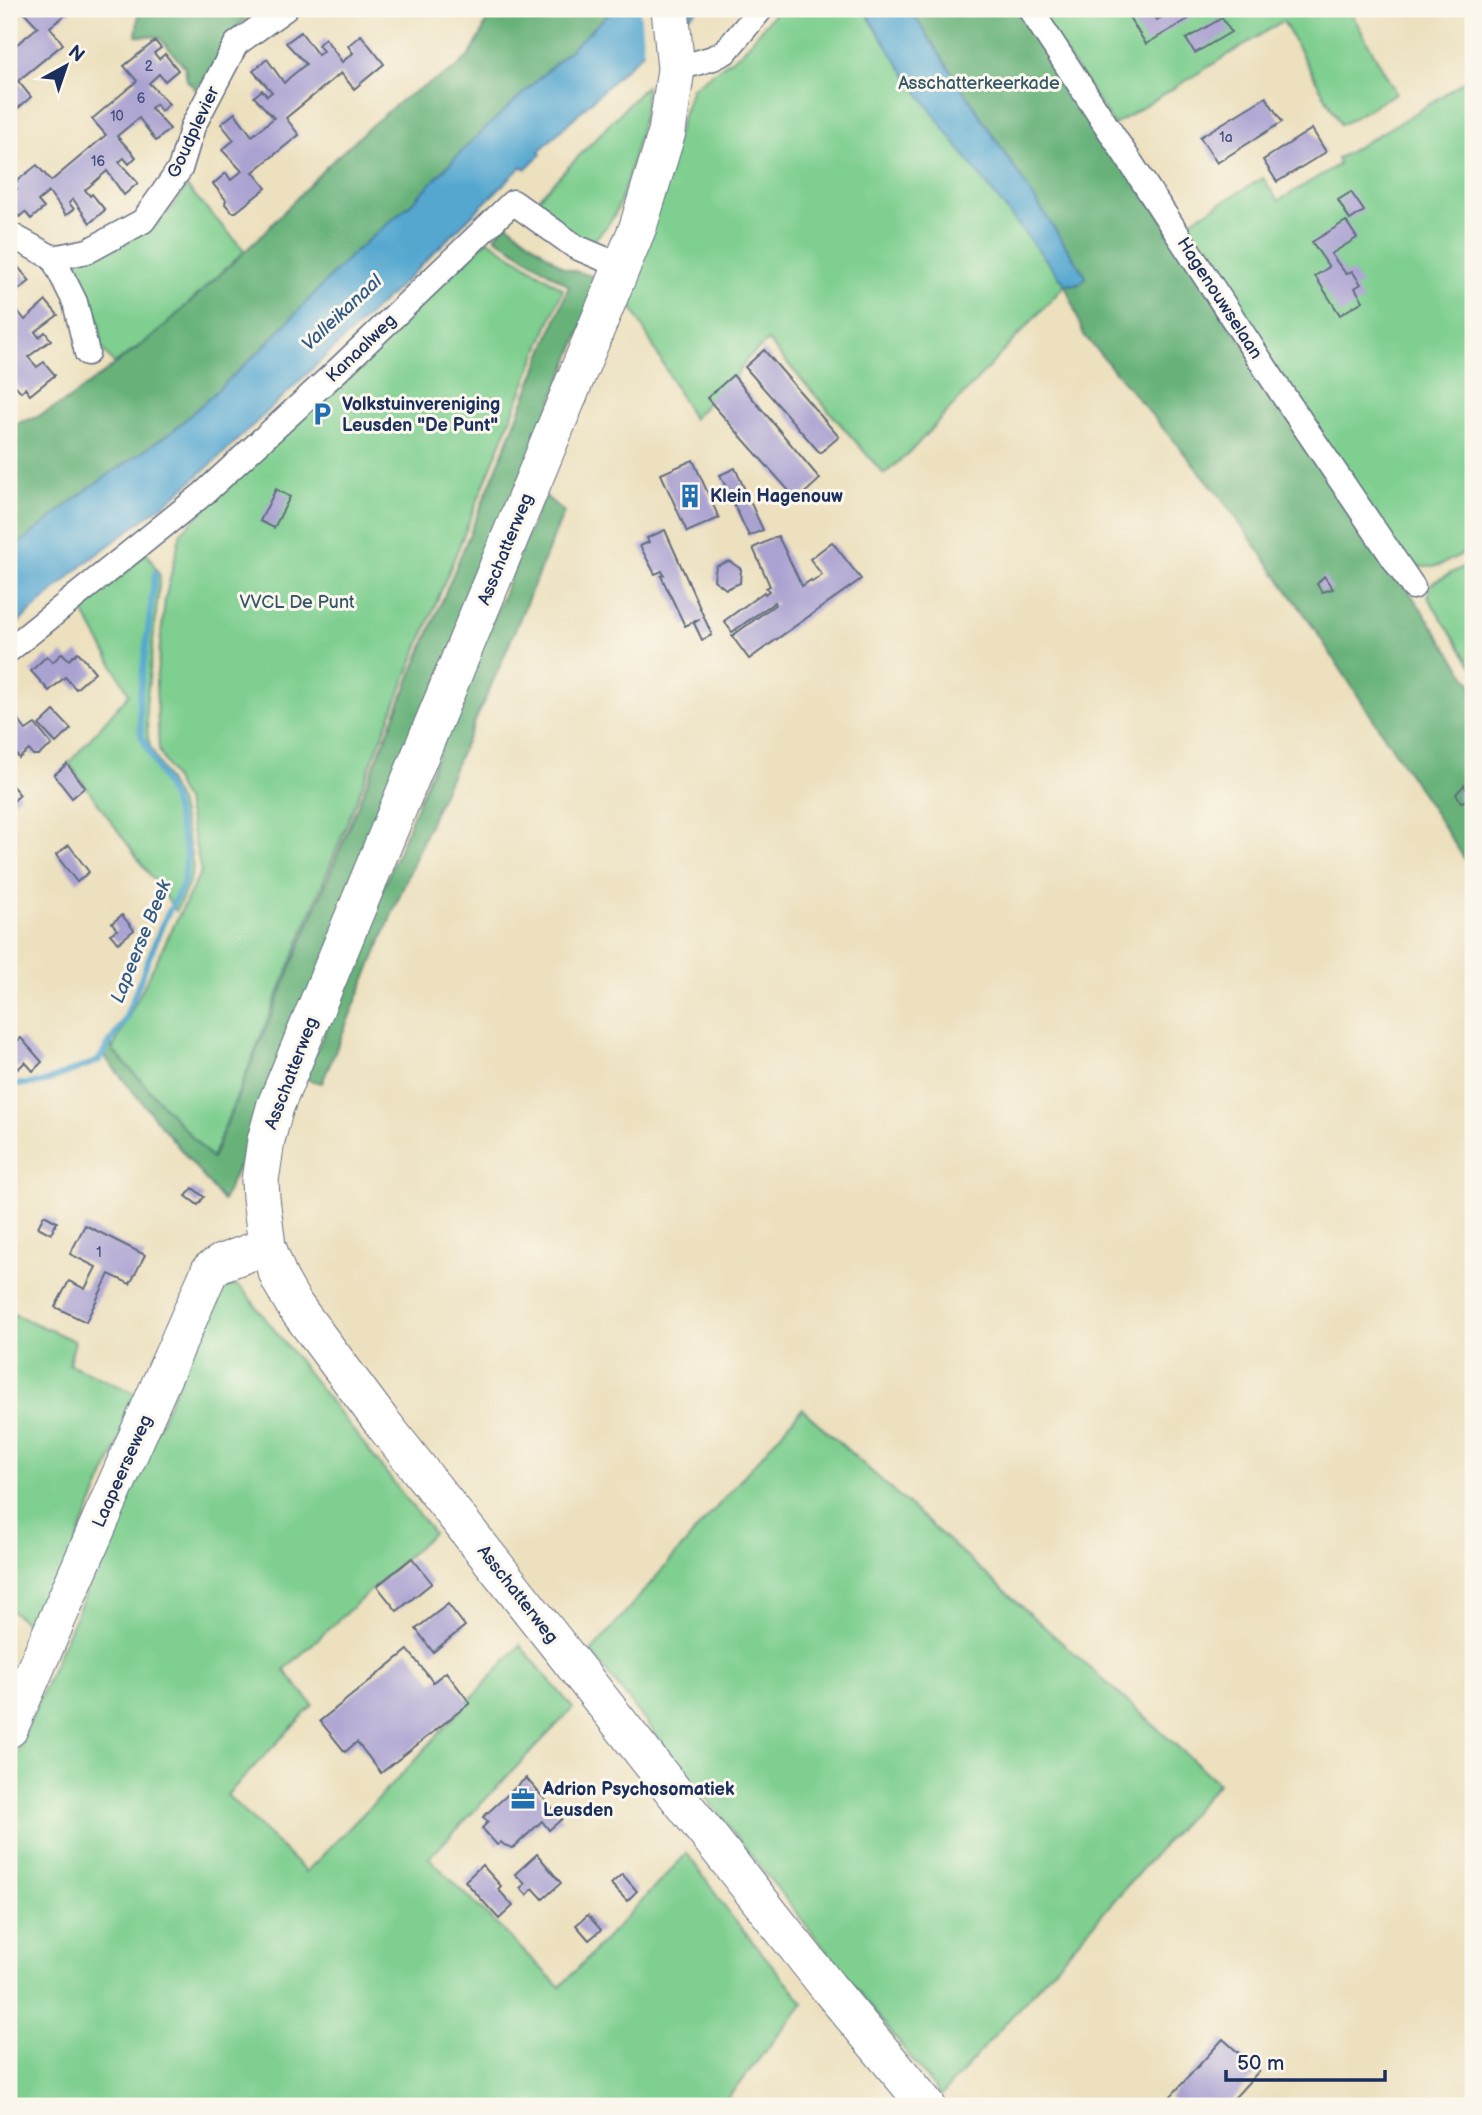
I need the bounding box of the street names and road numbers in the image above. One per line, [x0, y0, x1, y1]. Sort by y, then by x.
street label: Goudplevier [163, 83, 224, 181]
street label: Hagenouwselaan [1172, 234, 1267, 363]
street label: Kanaalweg [322, 310, 401, 387]
street label: Asschatterweg [474, 490, 537, 608]
street label: Asschatterweg [260, 1014, 323, 1132]
street label: Laapeerseweg [88, 1412, 157, 1531]
street label: Asschatterweg [473, 1541, 562, 1647]

